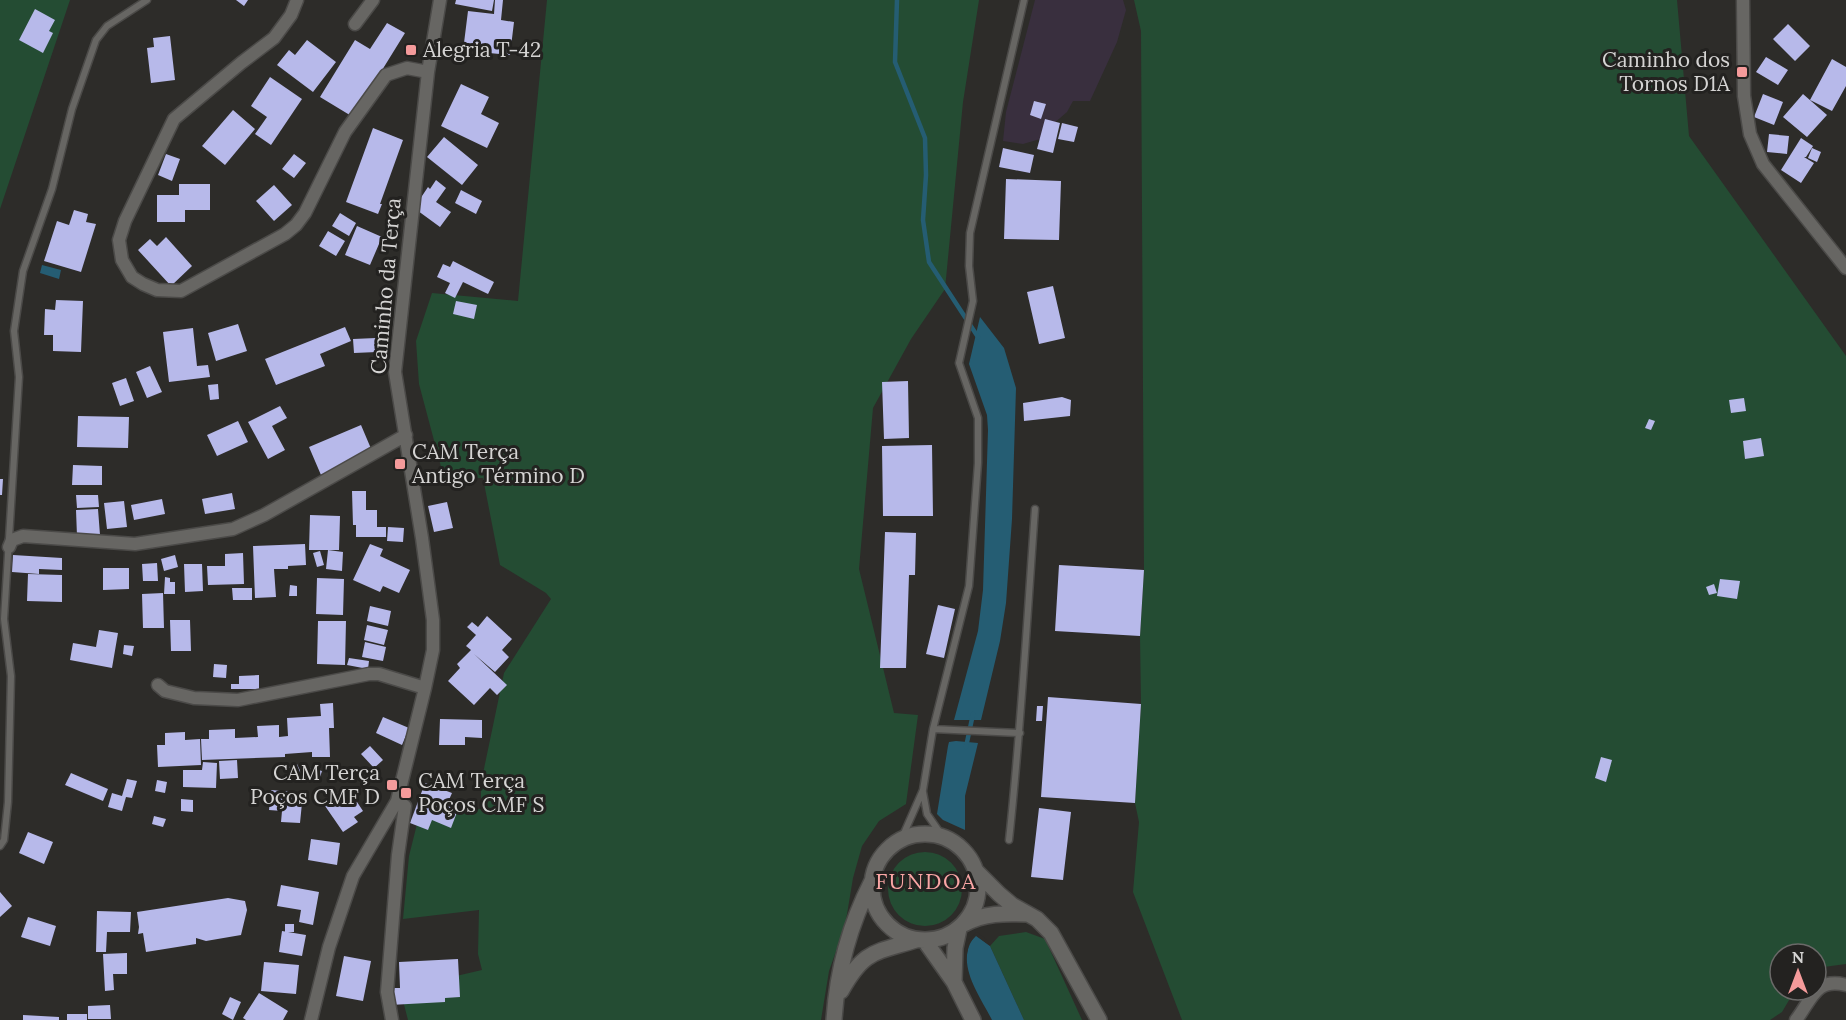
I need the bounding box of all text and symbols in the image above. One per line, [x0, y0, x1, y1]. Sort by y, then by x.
place label: Alegria T-42 [422, 36, 541, 63]
marker: Alegria T-42 [404, 43, 418, 57]
place label: Caminho dos Tornos D1A [1602, 46, 1731, 97]
marker: Caminho dos Tornos D1A [1735, 65, 1749, 79]
street label: Caminho da Terça [364, 196, 407, 375]
place label: CAM Terça Antigo Término D [411, 438, 585, 489]
marker: CAM Terça Antigo Término D [393, 457, 407, 471]
place label: CAM Terça Poços CMF D [250, 759, 380, 810]
place label: CAM Terça Poços CMF S [418, 767, 544, 818]
marker: CAM Terça Poços CMF D [385, 778, 399, 792]
marker: CAM Terça Poços CMF S [399, 786, 413, 800]
district label: FUNDOA [875, 867, 977, 895]
north arrow [1768, 942, 1828, 1002]
text: N [1792, 947, 1804, 967]

